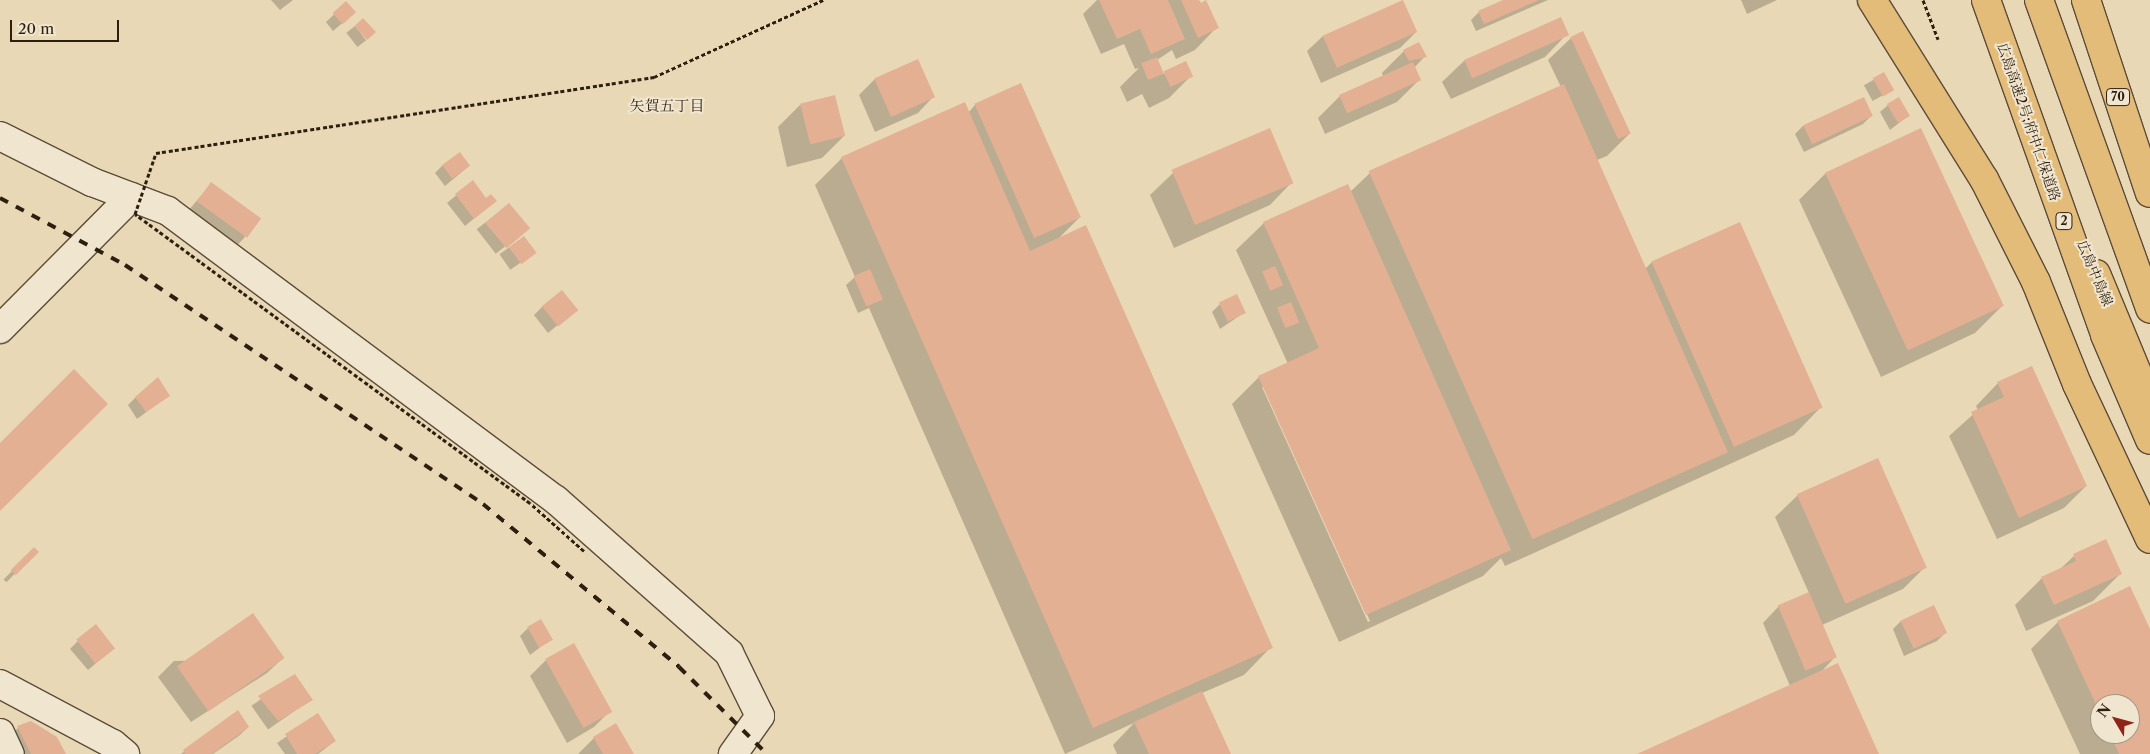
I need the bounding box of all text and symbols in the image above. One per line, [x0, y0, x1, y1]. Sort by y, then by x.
scale bar [12, 10, 121, 42]
text: 20 m [18, 19, 54, 38]
street label: 広島高速2号;府中仁保道路 [1994, 41, 2064, 203]
road number: 70 [2106, 88, 2130, 106]
district label: 矢賀五丁目 [630, 97, 704, 115]
road number: 2 [2055, 212, 2073, 230]
street label: 広島中島線 [2074, 238, 2116, 308]
north arrow [2090, 694, 2140, 744]
text: N [2093, 700, 2115, 721]

